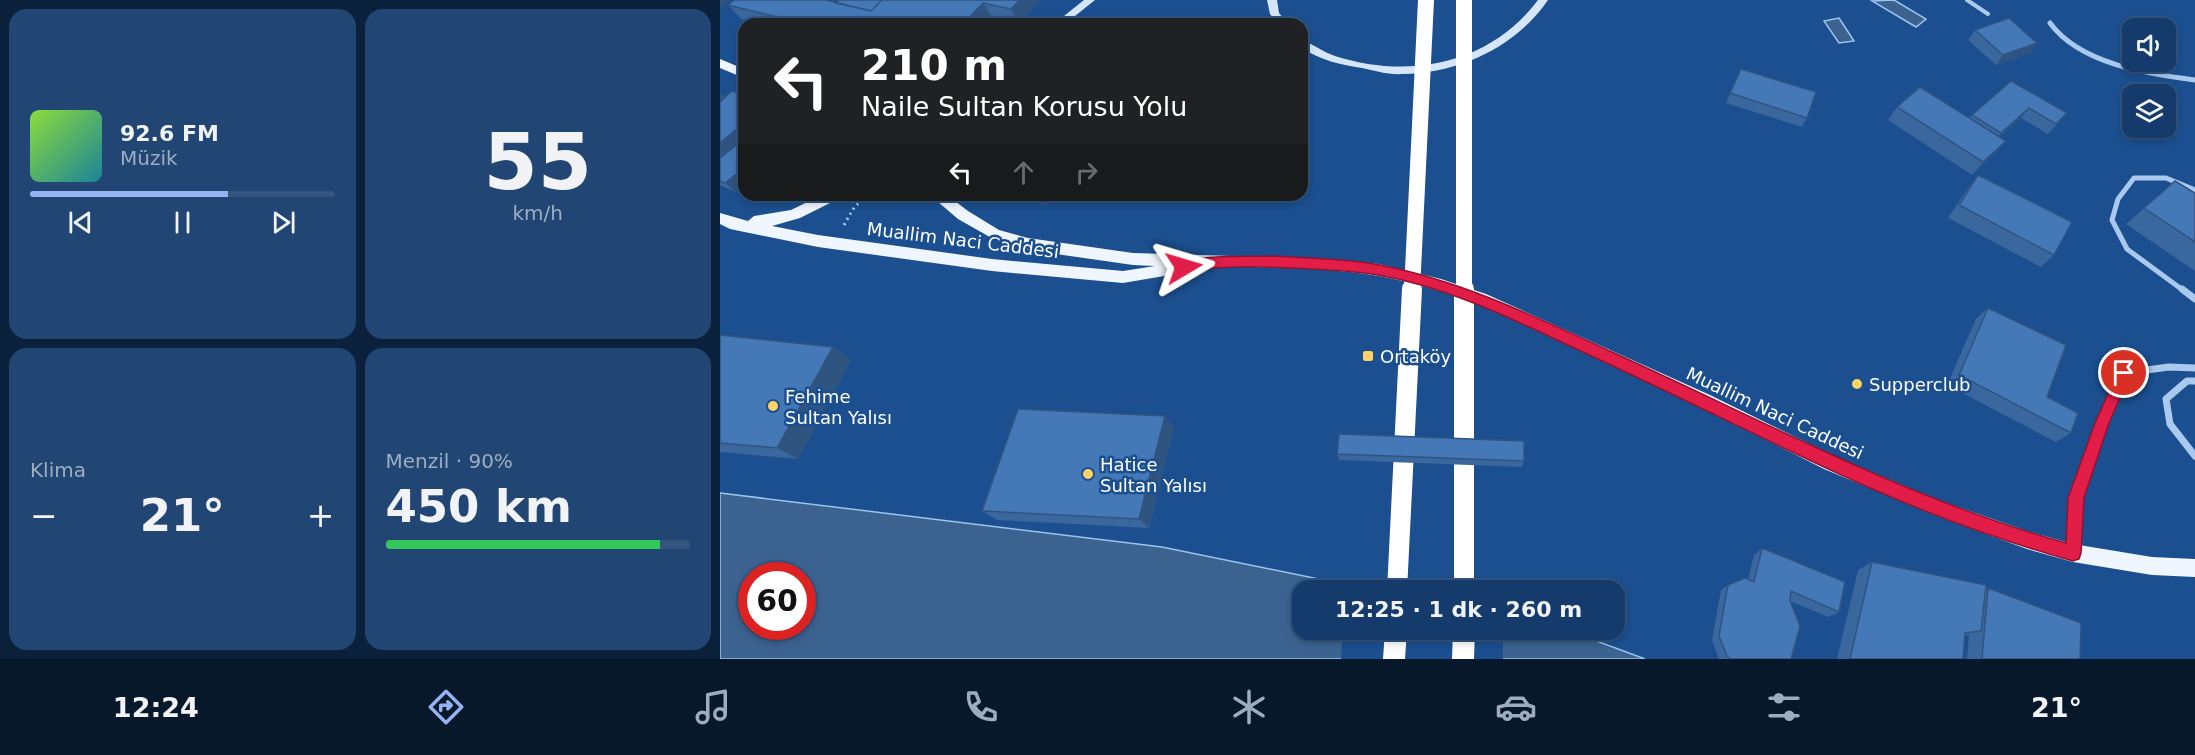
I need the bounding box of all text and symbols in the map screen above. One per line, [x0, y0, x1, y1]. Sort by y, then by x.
map controls [2122, 18, 2176, 138]
button: sound [2122, 18, 2176, 72]
text: 210 m [861, 41, 1007, 90]
icon: left [762, 42, 840, 120]
button: layers [2122, 84, 2176, 138]
text: Naile Sultan Korusu Yolu [861, 91, 1187, 122]
text: 55 [483, 117, 592, 207]
text: 92.6 FM [120, 121, 219, 146]
text: Müzik [120, 146, 178, 170]
icon: left [944, 156, 977, 189]
icon: ahead [1007, 156, 1040, 189]
icon: right [1070, 156, 1103, 189]
text: km/h [513, 201, 563, 225]
icon: previous [64, 206, 97, 239]
icon: pause [166, 206, 199, 239]
icon: next [267, 206, 300, 239]
street label: Muallim Naci Caddesi [866, 218, 1060, 262]
position arrow [1152, 235, 1216, 299]
place label: Ortaköy [1380, 346, 1451, 367]
pin [2098, 347, 2149, 398]
marker: Ortaköy [1361, 349, 1375, 363]
icon: arrive [2107, 356, 2140, 389]
street label: Muallim Naci Caddesi [1683, 363, 1867, 463]
place label: Supperclub [1869, 374, 1971, 395]
marker: Supperclub [1850, 377, 1864, 391]
place label: Fehime Sultan Yalısı [785, 386, 892, 428]
marker: Fehime Sultan Yalısı [766, 399, 780, 413]
text: Menzil · 90% [386, 449, 513, 473]
place label: Hatice Sultan Yalısı [1100, 454, 1207, 496]
text: Klima [30, 458, 86, 482]
marker: Hatice Sultan Yalısı [1081, 467, 1095, 481]
text: 450 km [386, 480, 572, 533]
text: 21° [140, 489, 225, 542]
text: − [30, 496, 58, 535]
text: + [307, 496, 335, 535]
speed limit sign: 60 [738, 562, 816, 640]
text: 12:25 · 1 dk · 260 m [1335, 597, 1582, 622]
icon: directions [425, 686, 467, 728]
icon: music [692, 686, 734, 728]
icon: phone [960, 686, 1002, 728]
icon: climate [1228, 686, 1270, 728]
icon: car [1495, 686, 1537, 728]
icon: filters [1763, 686, 1805, 728]
text: 12:24 [113, 692, 199, 723]
text: 21° [2031, 692, 2082, 723]

